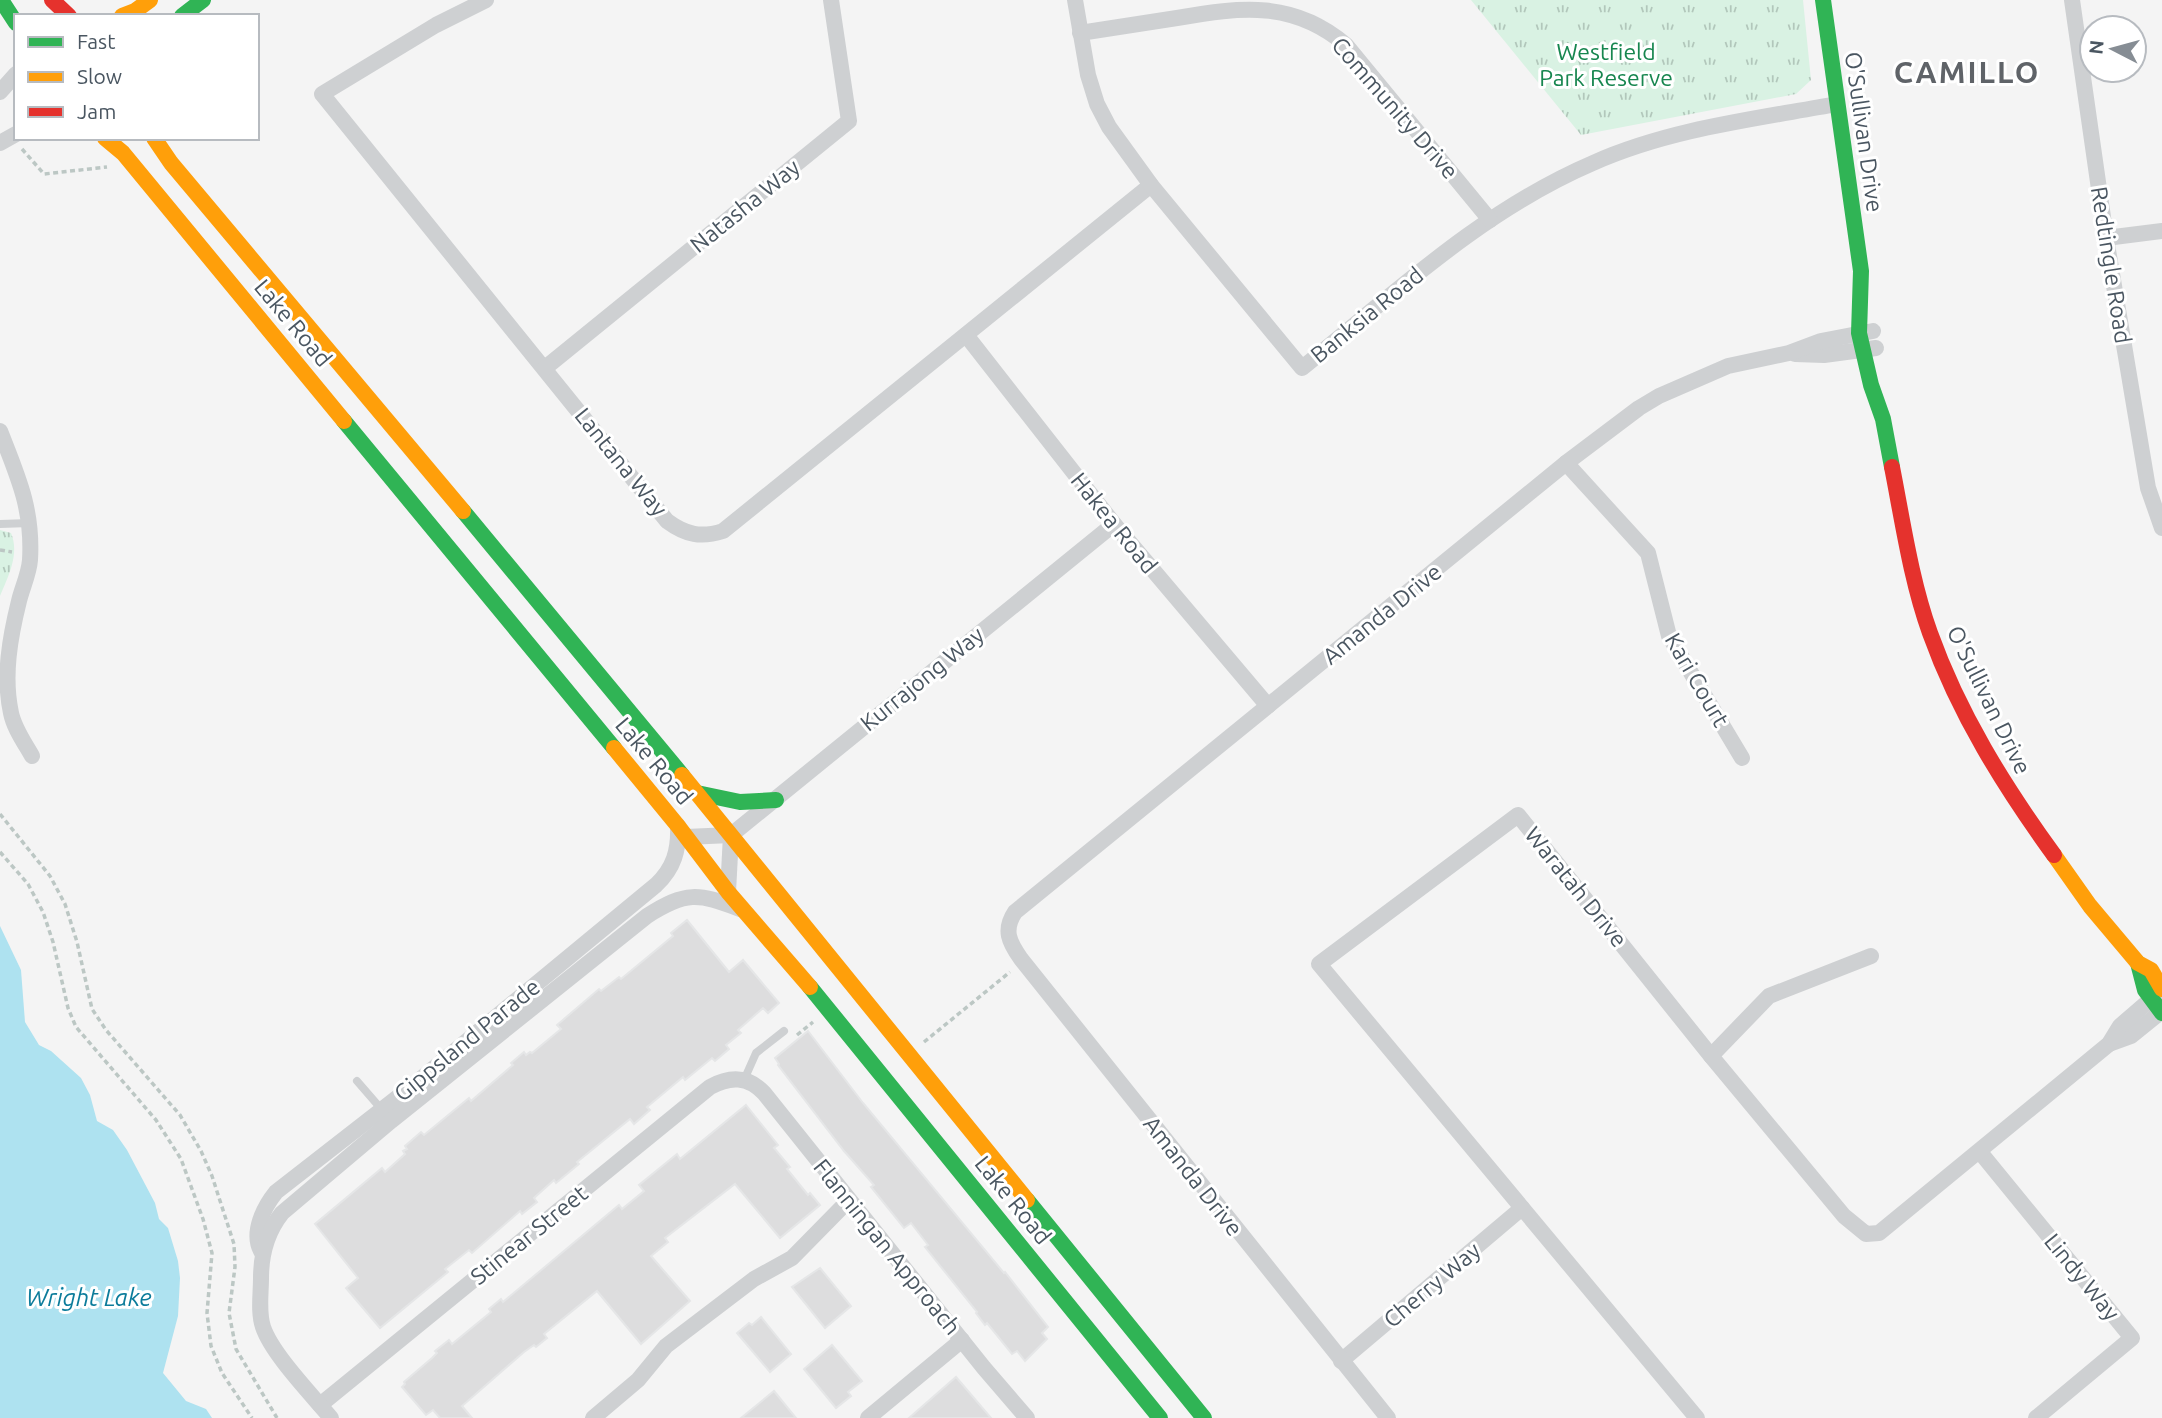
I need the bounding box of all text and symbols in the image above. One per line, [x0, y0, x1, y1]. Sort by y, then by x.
legend [14, 14, 259, 140]
north arrow [2078, 14, 2148, 84]
text: Fast [77, 29, 115, 53]
street label: Community Drive [1327, 32, 1463, 183]
park label: Westfield Park Reserve [1539, 39, 1673, 90]
text: N [2084, 39, 2108, 55]
street label: O'Sullivan Drive [1841, 50, 1888, 214]
district label: CAMILLO [1894, 55, 2040, 89]
text: Slow [77, 64, 122, 88]
text: Jam [77, 99, 116, 123]
street label: Natasha Way [685, 154, 804, 257]
street label: Redtingle Road [2087, 185, 2136, 345]
street label: Banksia Road [1306, 262, 1428, 367]
street label: Lake Road [250, 274, 337, 371]
street label: Lantana Way [570, 403, 672, 521]
street label: Hakea Road [1066, 467, 1162, 578]
street label: Amanda Drive [1318, 558, 1446, 669]
street label: Kurrajong Way [855, 621, 988, 736]
street label: O'Sullivan Drive [1943, 622, 2036, 778]
street label: Kari Court [1661, 629, 1734, 731]
street label: Lake Road [611, 712, 698, 809]
street label: Waratah Drive [1520, 822, 1632, 952]
street label: Gippsland Parade [389, 973, 544, 1106]
street label: Amanda Drive [1139, 1111, 1248, 1240]
street label: Lake Road [970, 1151, 1056, 1249]
street label: Flanningan Approach [809, 1154, 966, 1339]
street label: Stinear Street [465, 1180, 592, 1289]
street label: Lindy Way [2040, 1228, 2125, 1325]
street label: Cherry Way [1378, 1237, 1485, 1332]
water label: Wright Lake [26, 1284, 152, 1311]

